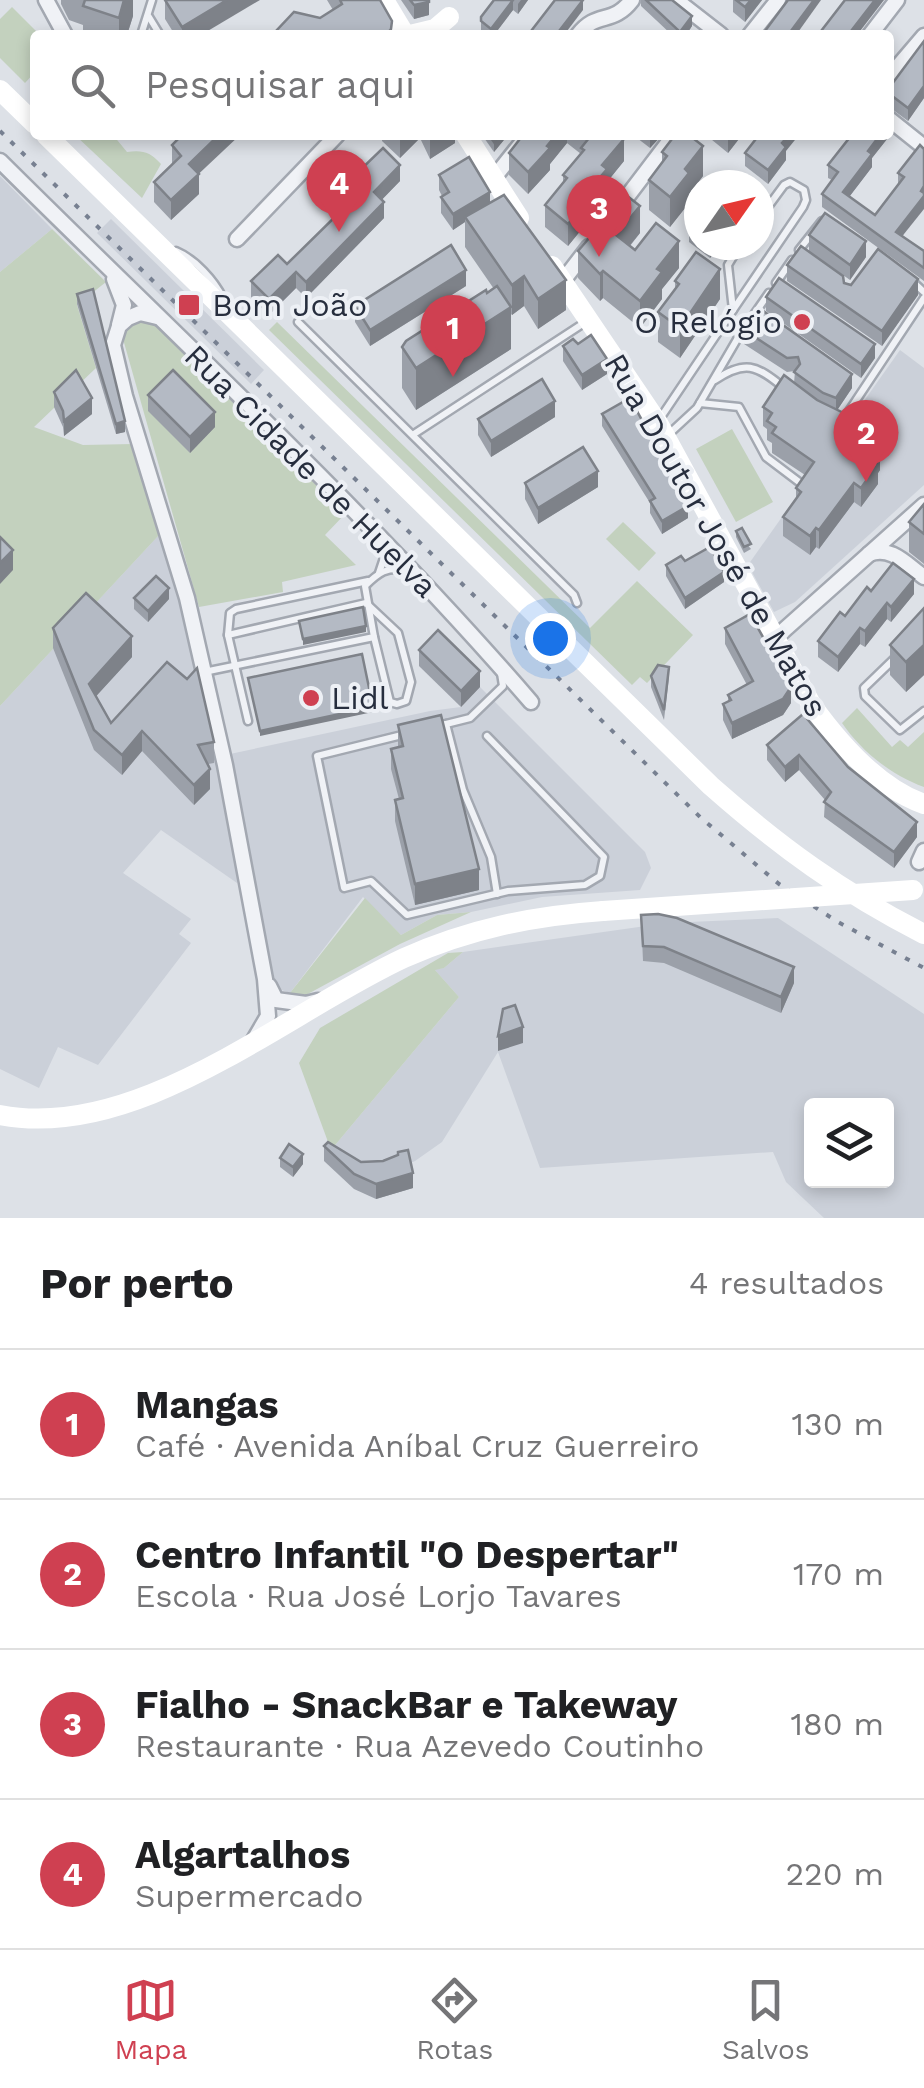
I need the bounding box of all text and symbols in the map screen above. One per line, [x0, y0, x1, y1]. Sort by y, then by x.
search box [30, 30, 894, 140]
icon: search [65, 58, 120, 113]
text: Pesquisar aqui [145, 63, 415, 107]
pin: 4 [306, 150, 372, 232]
north arrow [684, 170, 774, 260]
pin: 3 [566, 174, 632, 257]
place label: Bom João [212, 286, 367, 324]
marker: Bom João [176, 292, 202, 318]
pin: 1 [420, 294, 486, 377]
place label: O Relógio [634, 303, 782, 341]
marker: O Relógio [791, 311, 813, 333]
street label: Rua Cidade de Huelva [177, 337, 445, 605]
street label: Rua Doutor José de Matos [596, 347, 836, 723]
pin: 2 [834, 400, 898, 482]
your location [525, 613, 576, 664]
place label: Lidl [331, 679, 389, 717]
marker: Lidl [300, 687, 322, 709]
map controls [804, 1098, 894, 1188]
button: layers [804, 1098, 894, 1188]
text: Por perto [40, 1259, 234, 1308]
text: 4 resultados [689, 1264, 884, 1302]
text: Mangas [135, 1383, 279, 1427]
text: 1 [66, 1405, 79, 1443]
text: 130 m [792, 1405, 884, 1443]
text: Café · Avenida Aníbal Cruz Guerreiro [135, 1427, 699, 1465]
text: Centro Infantil "O Despertar" [135, 1533, 679, 1577]
text: 2 [63, 1555, 82, 1593]
text: 170 m [793, 1555, 884, 1593]
text: Escola · Rua José Lorjo Tavares [135, 1577, 622, 1615]
text: Fialho - SnackBar e Takeway [135, 1683, 677, 1727]
text: 3 [63, 1705, 82, 1743]
text: 180 m [790, 1705, 884, 1743]
text: Restaurante · Rua Azevedo Coutinho [135, 1727, 704, 1765]
text: Algartalhos [135, 1833, 350, 1877]
text: 4 [62, 1855, 83, 1893]
text: 220 m [785, 1855, 884, 1893]
text: Supermercado [135, 1877, 363, 1915]
tab: Mapa [114, 1973, 187, 2066]
tab: Rotas [416, 1973, 493, 2066]
tab: Salvos [722, 1973, 810, 2066]

